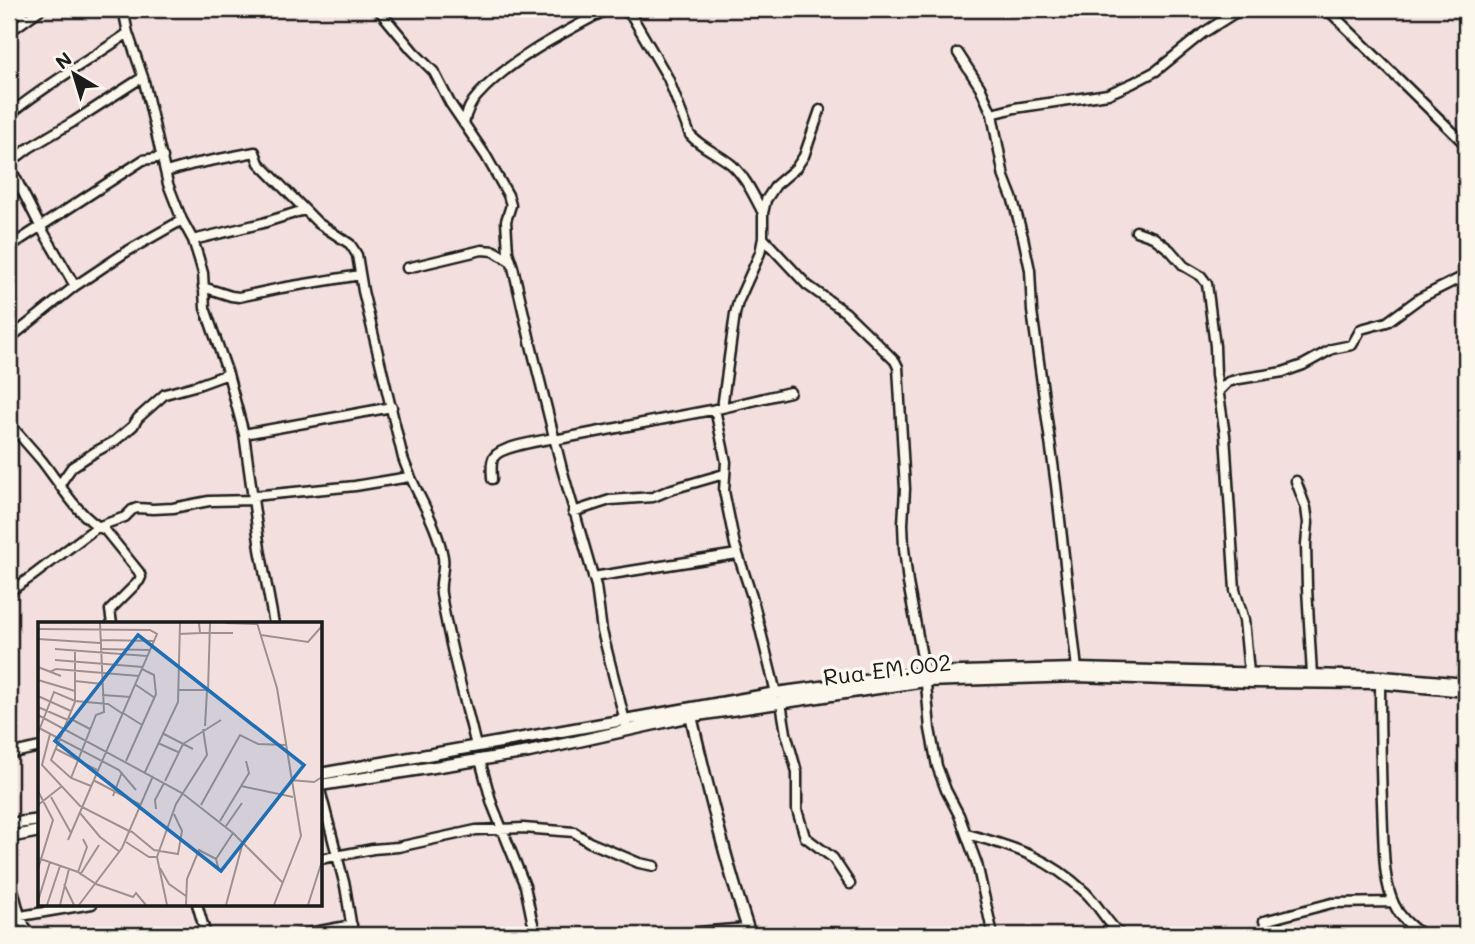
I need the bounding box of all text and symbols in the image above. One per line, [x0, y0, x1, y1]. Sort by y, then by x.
north arrow [38, 38, 108, 108]
text: N [50, 46, 77, 74]
inset map [38, 622, 322, 906]
street label: Rua EM.002 [821, 646, 953, 692]

